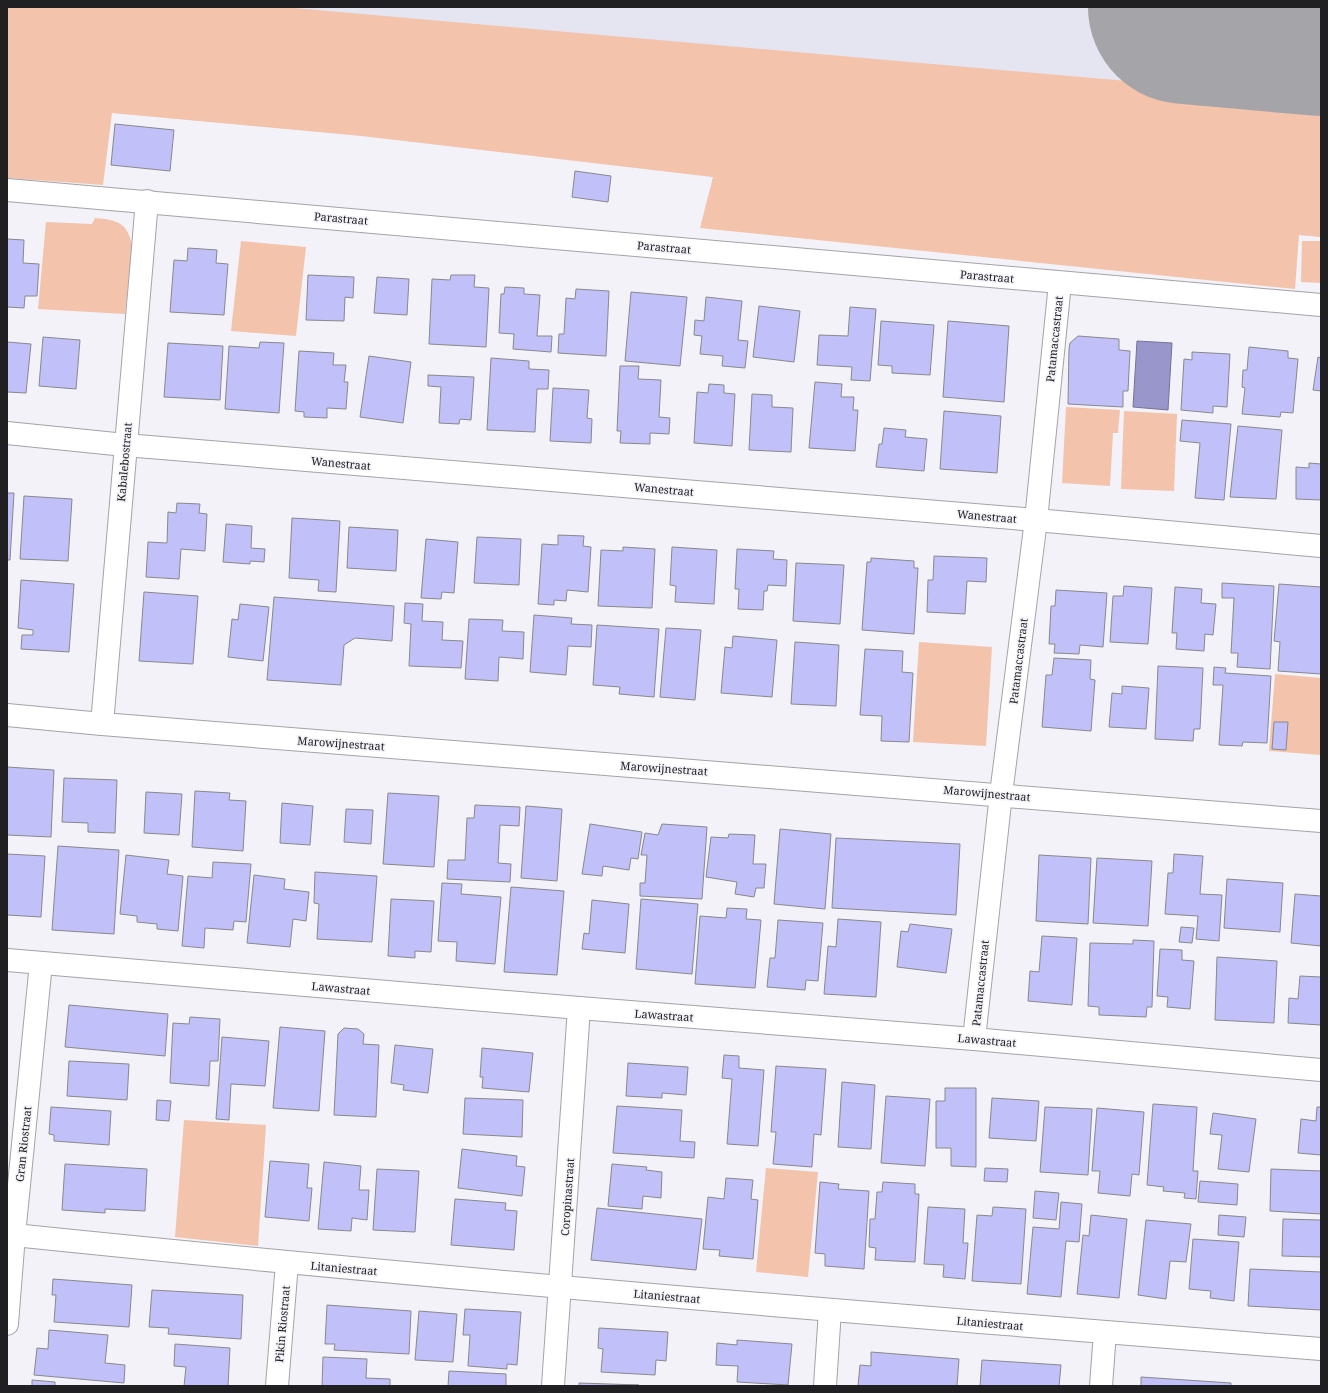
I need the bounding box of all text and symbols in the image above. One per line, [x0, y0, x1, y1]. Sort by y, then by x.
street label: Parastraat [313, 208, 369, 228]
street label: Parastraat [636, 237, 692, 257]
street label: Parastraat [959, 266, 1015, 286]
street label: Patamaccastraat [1042, 295, 1066, 383]
street label: Kabalebostraat [113, 422, 135, 502]
street label: Wanestraat [310, 453, 372, 473]
street label: Wanestraat [633, 479, 695, 499]
street label: Wanestraat [956, 506, 1018, 526]
street label: Patamaccastraat [1005, 617, 1031, 705]
street label: Marowijnestraat [297, 732, 385, 754]
street label: Marowijnestraat [620, 757, 708, 779]
street label: Marowijnestraat [943, 782, 1031, 804]
street label: Patamaccastraat [968, 939, 992, 1027]
street label: Lawastraat [311, 978, 371, 998]
street label: Lawastraat [634, 1005, 694, 1025]
street label: Lawastraat [957, 1030, 1017, 1050]
street label: Gran Riostraat [12, 1105, 34, 1183]
street label: Coropinastraat [557, 1157, 577, 1237]
street label: Litaniestraat [310, 1258, 378, 1278]
street label: Pikin Riostraat [271, 1285, 293, 1363]
street label: Litaniestraat [633, 1286, 701, 1306]
street label: Litaniestraat [956, 1313, 1024, 1333]

